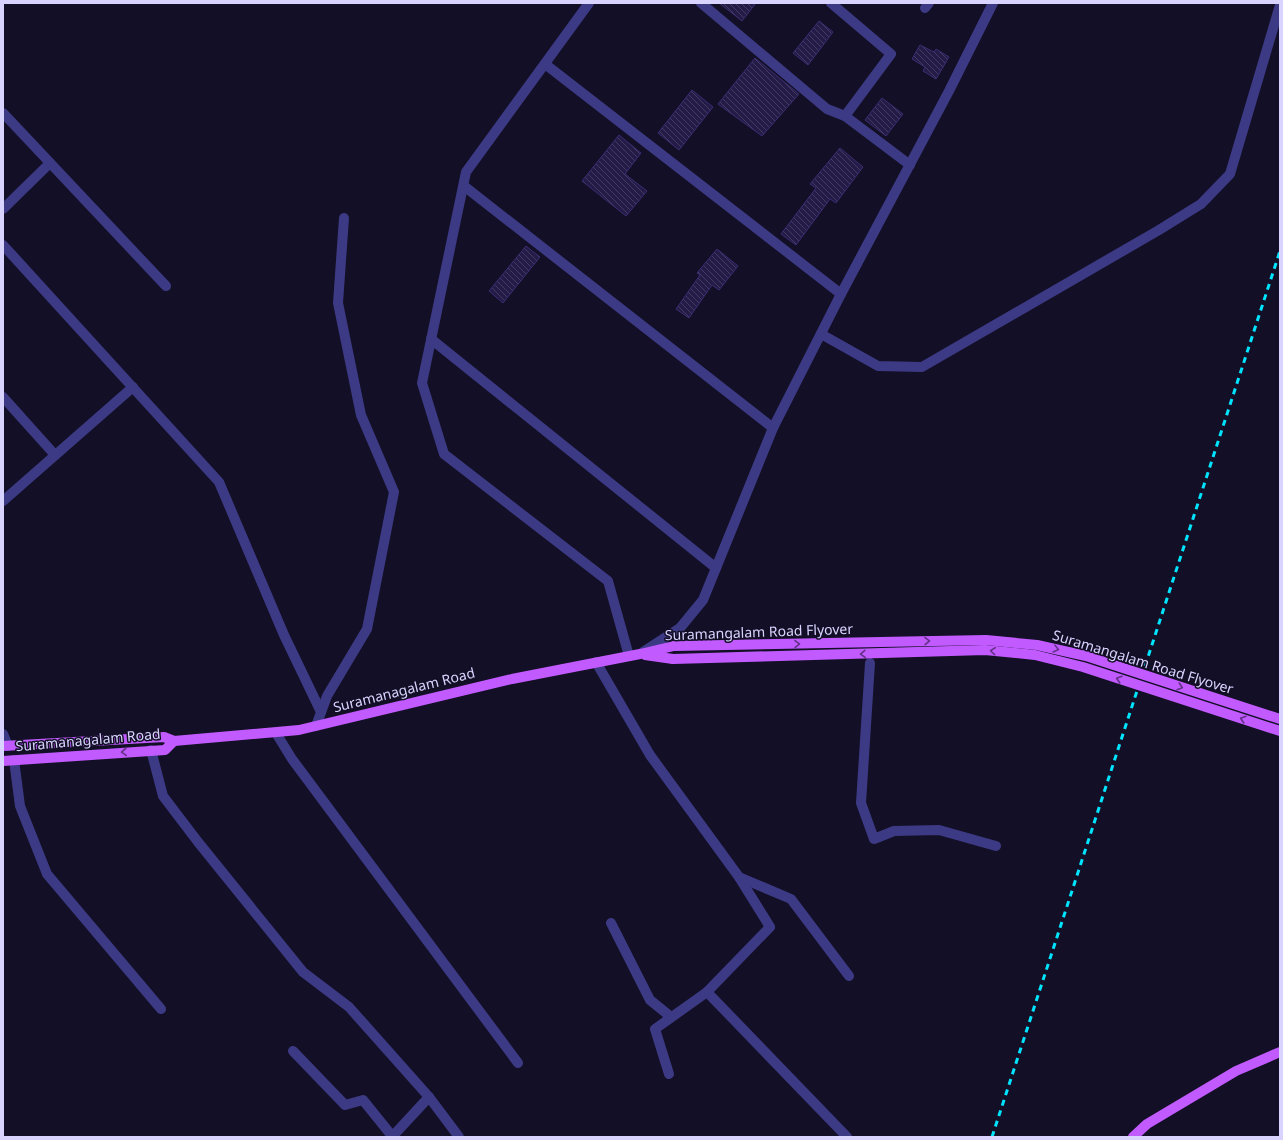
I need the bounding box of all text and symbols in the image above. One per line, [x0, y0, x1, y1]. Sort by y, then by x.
street label: Suramangalam Road Flyover [665, 619, 854, 644]
street label: Suramangalam Road Flyover [1050, 625, 1236, 698]
one-way arrow [924, 637, 930, 645]
one-way arrow [794, 640, 800, 648]
one-way arrow [1052, 644, 1059, 653]
one-way arrow [990, 647, 996, 656]
one-way arrow [860, 650, 866, 658]
street label: Suramanagalam Road [331, 663, 477, 716]
one-way arrow [1116, 675, 1123, 683]
one-way arrow [1177, 682, 1184, 691]
one-way arrow [1240, 715, 1247, 723]
street label: Suramanagalam Road [15, 724, 161, 755]
one-way arrow [121, 748, 127, 757]

